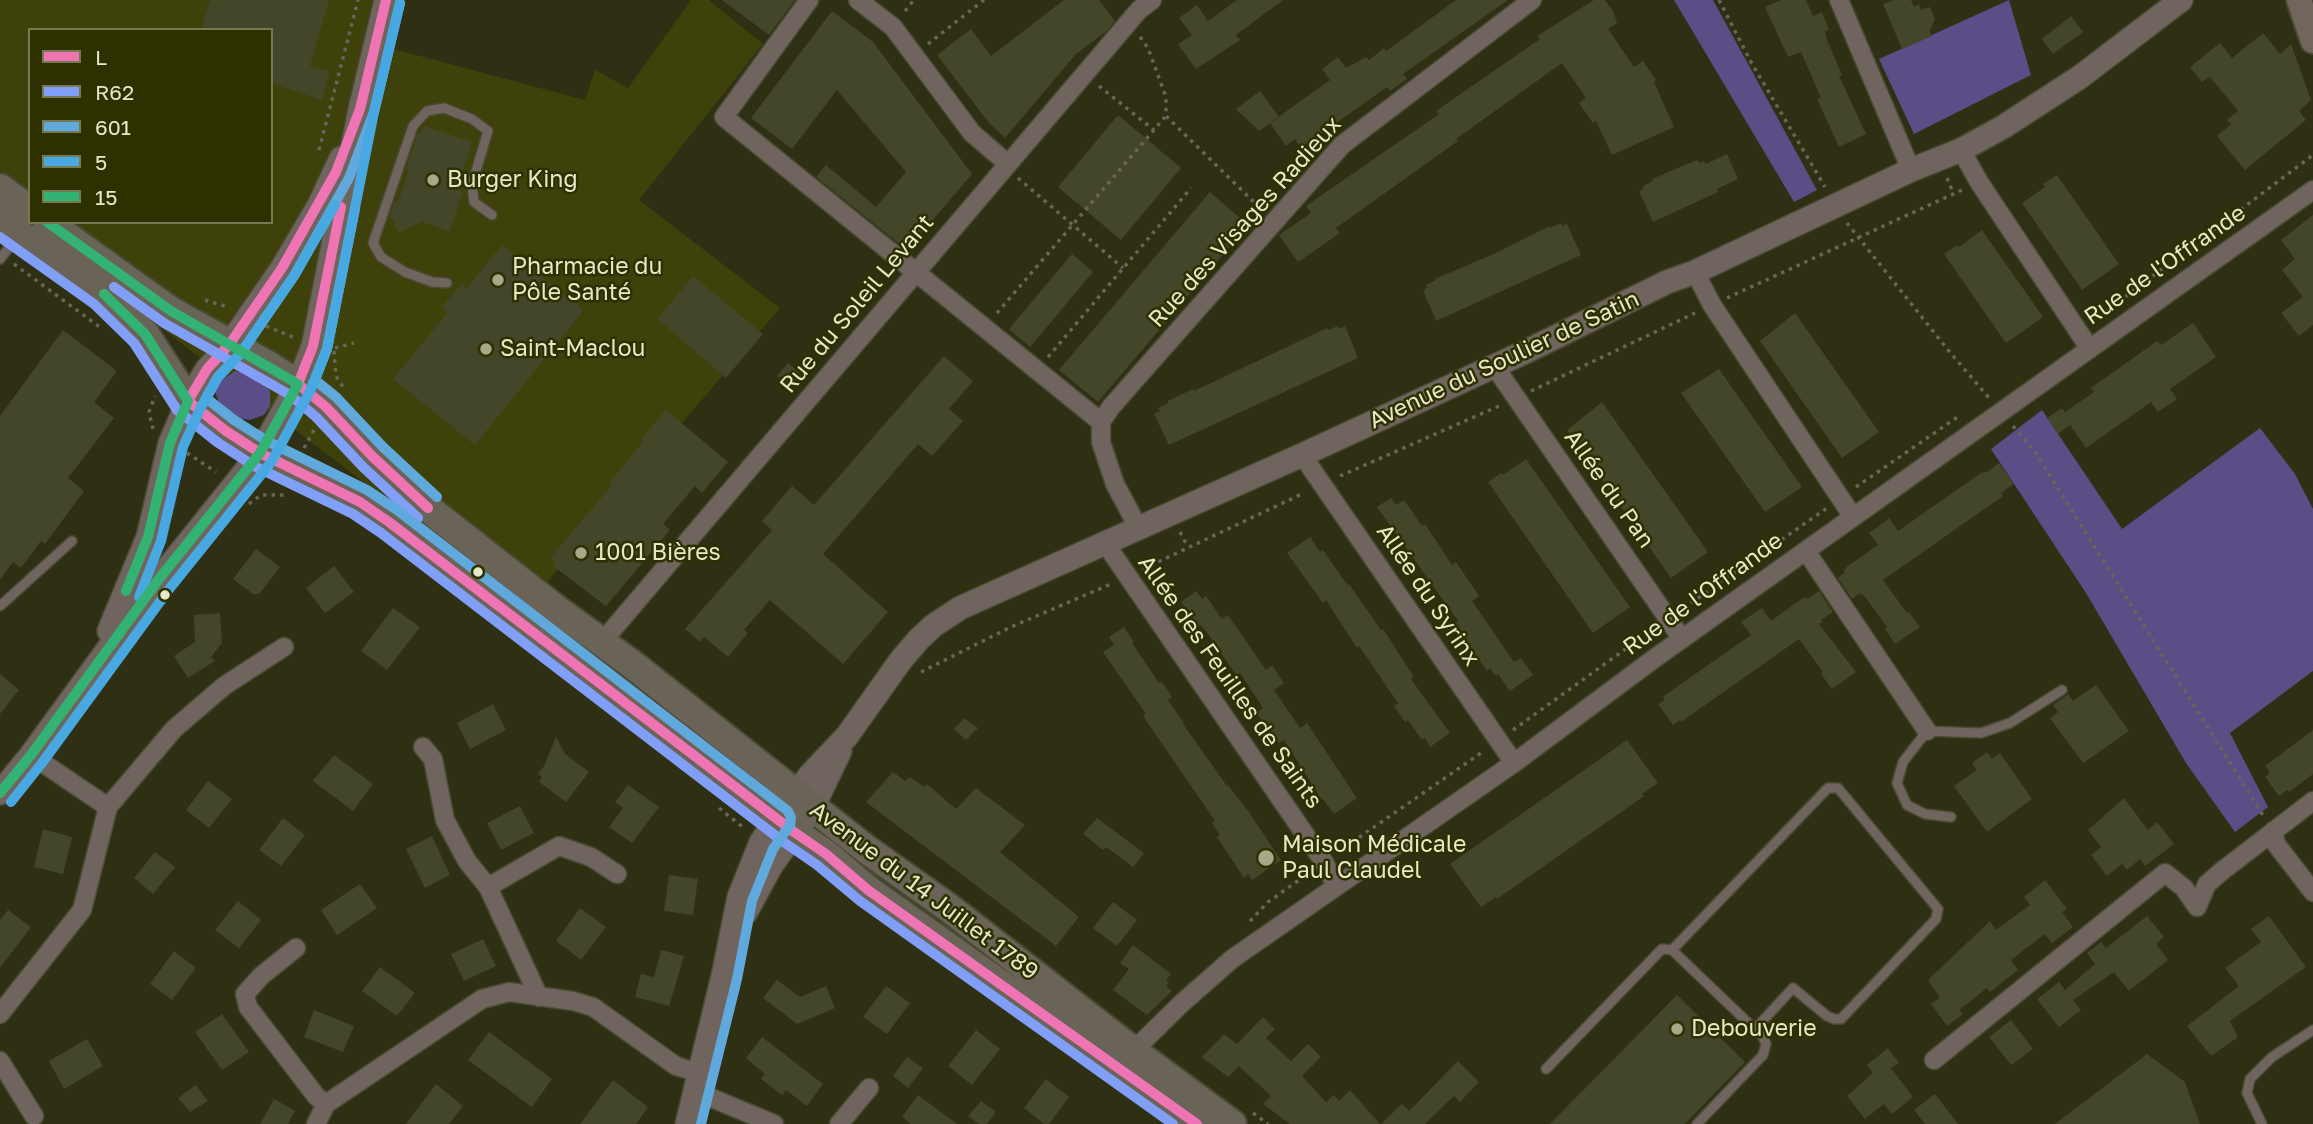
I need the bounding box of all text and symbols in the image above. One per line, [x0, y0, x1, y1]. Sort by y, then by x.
legend [28, 28, 273, 224]
text: L [95, 44, 107, 70]
text: R62 [95, 79, 134, 105]
street label: Rue des Visages Radieux [1143, 111, 1347, 333]
text: 601 [95, 114, 131, 140]
text: 5 [95, 149, 107, 175]
place label: Burger King [447, 166, 578, 194]
marker: Burger King [425, 172, 441, 188]
text: 15 [95, 184, 117, 210]
street label: Rue de l'Offrande [2079, 199, 2251, 331]
street label: Rue du Soleil Levant [774, 209, 940, 399]
place label: Pharmacie du Pôle Santé [512, 253, 662, 307]
marker: Pharmacie du Pôle Santé [490, 272, 506, 288]
street label: Avenue du Soulier de Satin [1364, 285, 1644, 435]
place label: Saint-Maclou [500, 335, 645, 363]
marker: Saint-Maclou [478, 341, 494, 357]
street label: Allée du Pan [1558, 425, 1660, 553]
street label: Allée du Syrinx [1370, 519, 1486, 671]
street label: Rue de l'Offrande [1618, 527, 1788, 661]
place label: 1001 Bières [595, 539, 721, 567]
marker: 1001 Bières [573, 545, 589, 561]
street label: Allée des Feuilles de Saints [1132, 550, 1328, 814]
unlabelled marker [471, 565, 485, 579]
unlabelled marker [158, 588, 172, 602]
street label: Avenue du 14 Juillet 1789 [804, 796, 1044, 986]
place label: Maison Médicale Paul Claudel [1282, 831, 1466, 885]
marker: Maison Médicale Paul Claudel [1256, 848, 1276, 868]
place label: Debouverie [1691, 1015, 1817, 1043]
marker: Debouverie [1669, 1021, 1685, 1037]

